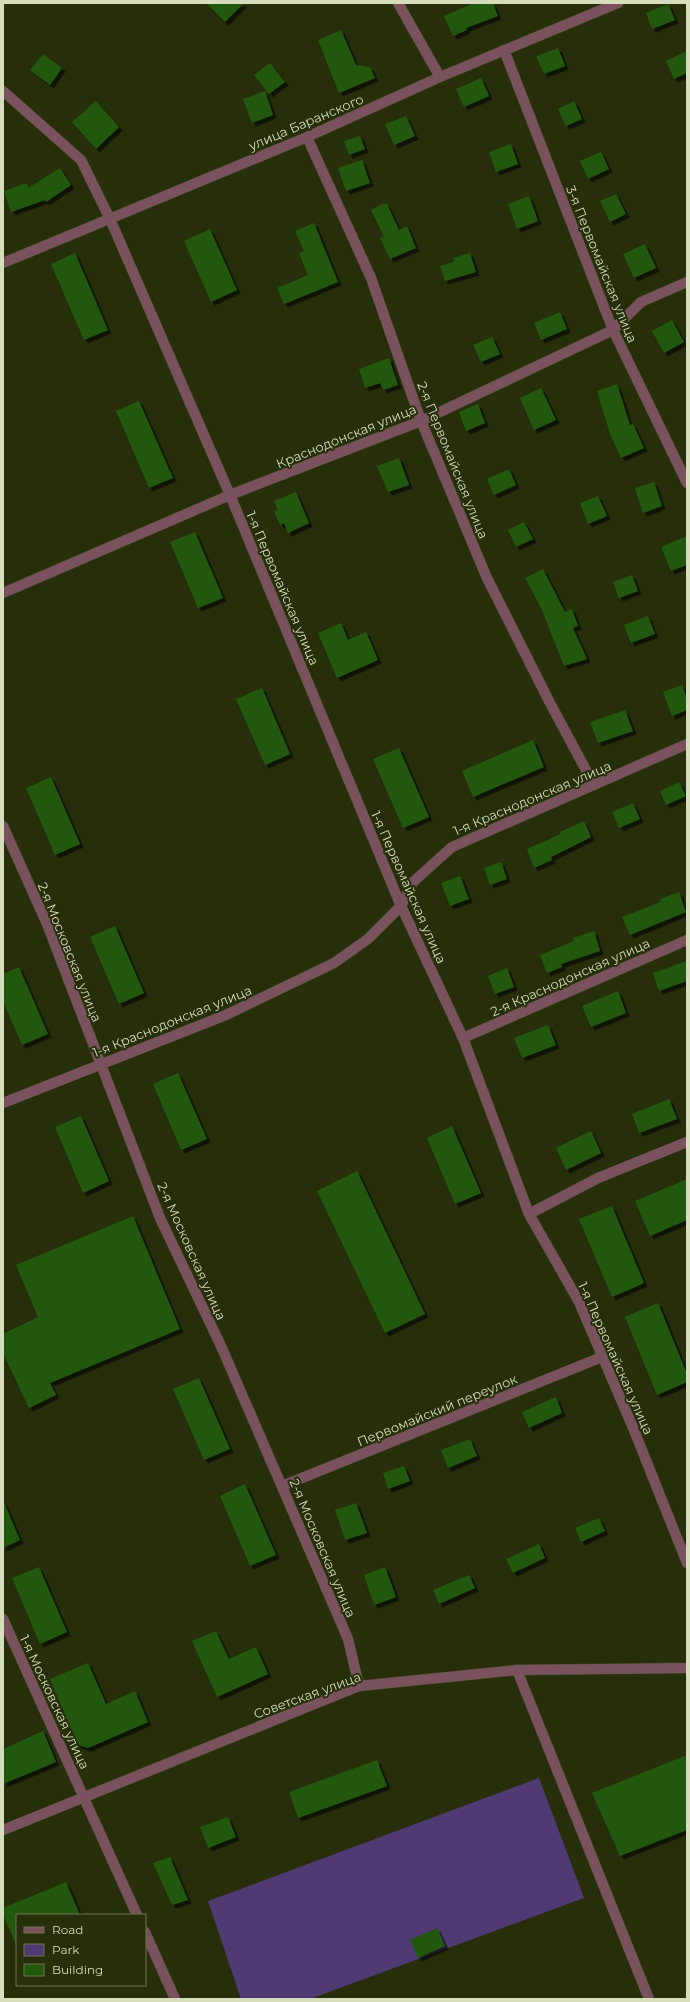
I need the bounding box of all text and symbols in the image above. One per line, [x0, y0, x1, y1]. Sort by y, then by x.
street label: улица Баранского [245, 91, 366, 154]
street label: 3-я Первомайская улица [563, 183, 641, 345]
street label: 2-я Первомайская улица [414, 379, 492, 541]
street label: Краснодонская улица [274, 401, 418, 471]
street label: 1-я Первомайская улица [243, 509, 323, 667]
street label: 1-я Краснодонская улица [451, 757, 613, 839]
street label: 1-я Первомайская улица [368, 808, 450, 966]
street label: 2-я Московская улица [35, 880, 105, 1024]
street label: 2-я Краснодонская улица [488, 935, 652, 1019]
street label: 1-я Краснодонская улица [90, 982, 254, 1060]
street label: 2-я Московская улица [154, 1180, 230, 1322]
street label: 1-я Первомайская улица [575, 1279, 657, 1437]
street label: Первомайский переулок [355, 1370, 520, 1450]
street label: 2-я Московская улица [287, 1476, 359, 1620]
street label: 1-я Московская улица [17, 1632, 93, 1772]
street label: Советская улица [251, 1668, 363, 1722]
legend [16, 1914, 146, 1986]
text: Road [52, 1922, 83, 1937]
text: Park [52, 1942, 80, 1957]
text: Building [52, 1962, 103, 1977]

